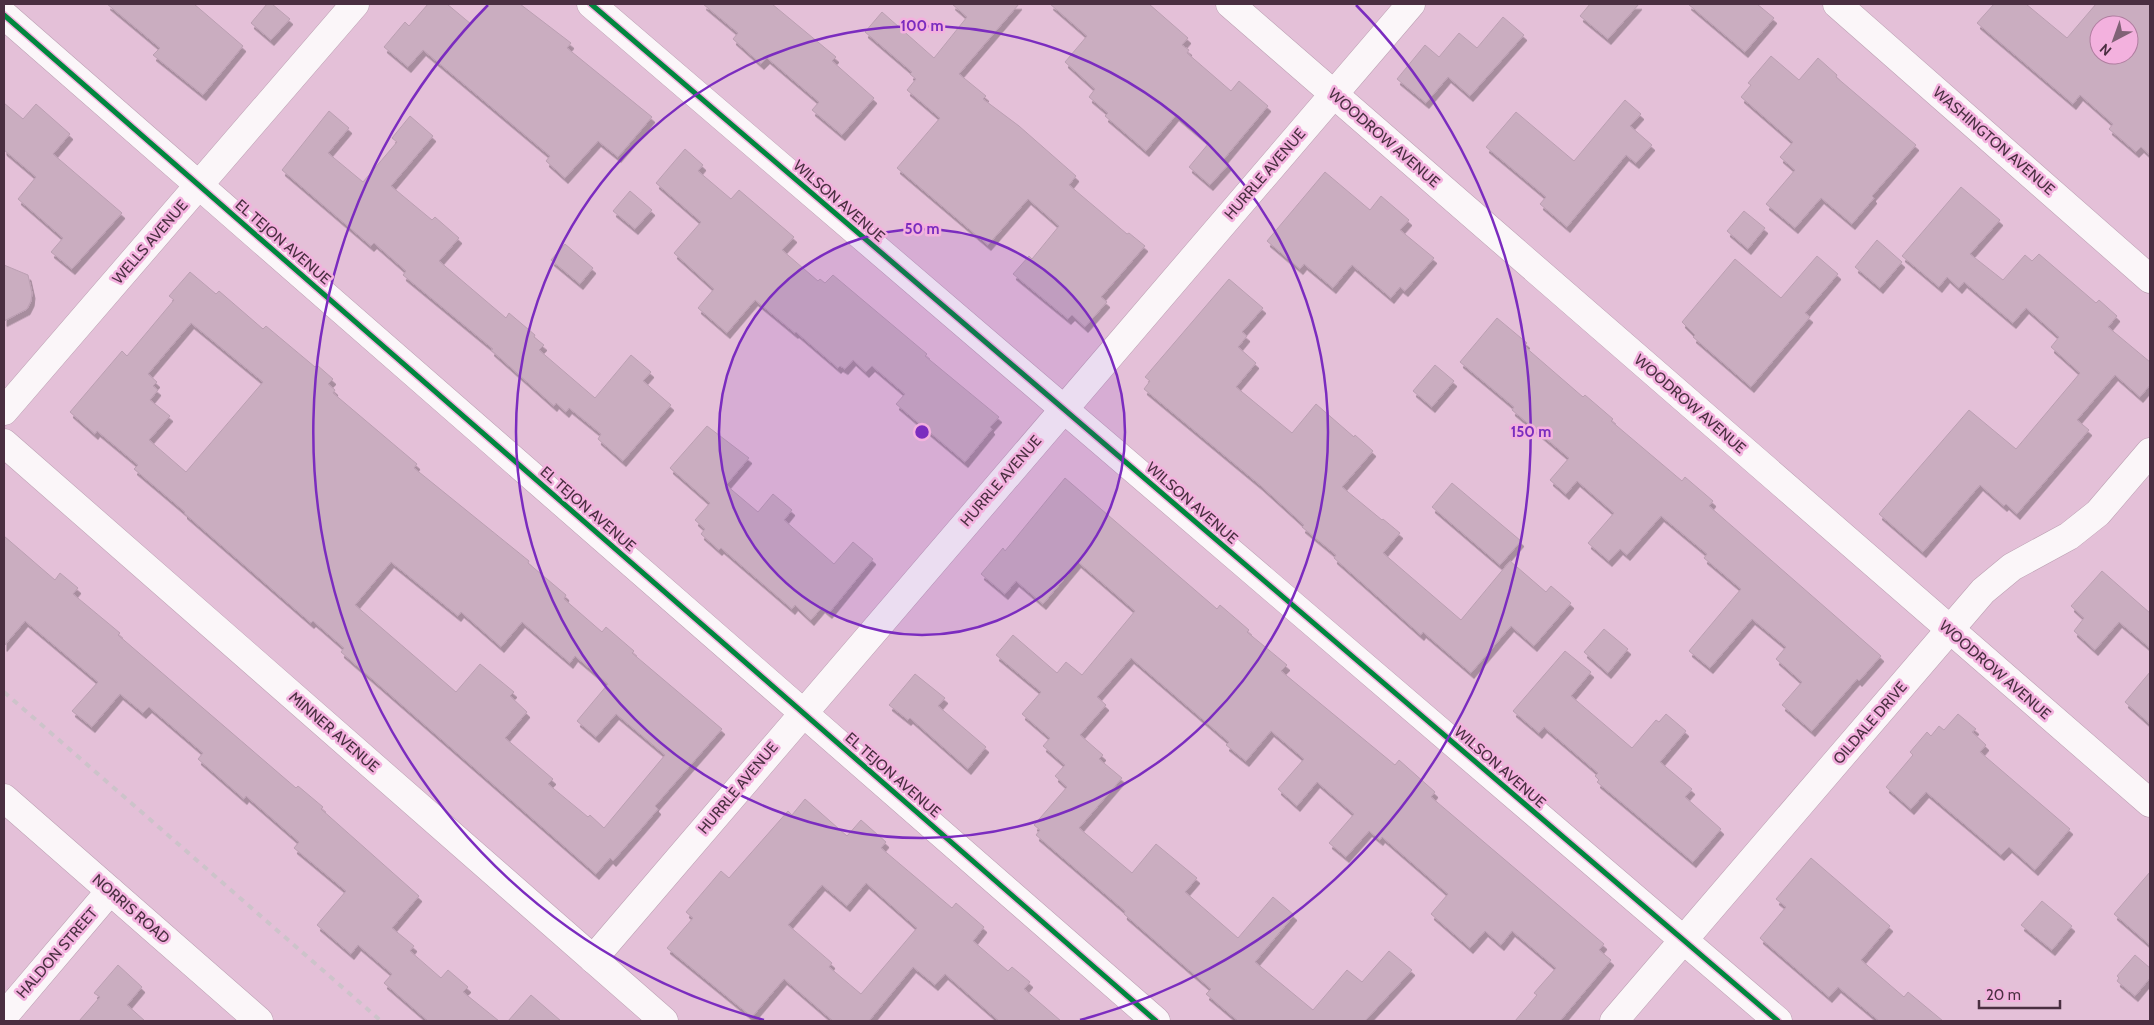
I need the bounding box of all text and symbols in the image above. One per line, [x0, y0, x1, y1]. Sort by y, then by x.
north arrow [2089, 15, 2139, 65]
text: 100 m [900, 17, 944, 35]
text: N [2096, 40, 2115, 60]
street label: WASHINGTON AVENUE [1929, 83, 2059, 199]
street label: WOODROW AVENUE [1325, 85, 1443, 191]
street label: HURRLE AVENUE [1221, 125, 1309, 223]
street label: WILSON AVENUE [790, 156, 888, 246]
street label: WELLS AVENUE [109, 196, 191, 288]
street label: EL TEJON AVENUE [232, 196, 334, 288]
text: 50 m [904, 220, 940, 238]
street label: WOODROW AVENUE [1631, 351, 1749, 457]
centre of rings [913, 423, 931, 441]
text: 150 m [1511, 423, 1551, 441]
street label: HURRLE AVENUE [957, 432, 1045, 530]
street label: WILSON AVENUE [1143, 458, 1241, 548]
street label: EL TEJON AVENUE [537, 463, 639, 555]
street label: WOODROW AVENUE [1936, 617, 2054, 723]
street label: OILDALE DRIVE [1829, 678, 1911, 768]
street label: MINNER AVENUE [285, 688, 383, 776]
street label: WILSON AVENUE [1451, 722, 1549, 812]
street label: EL TEJON AVENUE [842, 729, 944, 821]
street label: HURRLE AVENUE [694, 738, 782, 838]
street label: NORRIS ROAD [89, 870, 173, 948]
street label: HALDON STREET [13, 904, 101, 1002]
scale bar [1979, 978, 2060, 1010]
text: 20 m [1986, 986, 2021, 1004]

